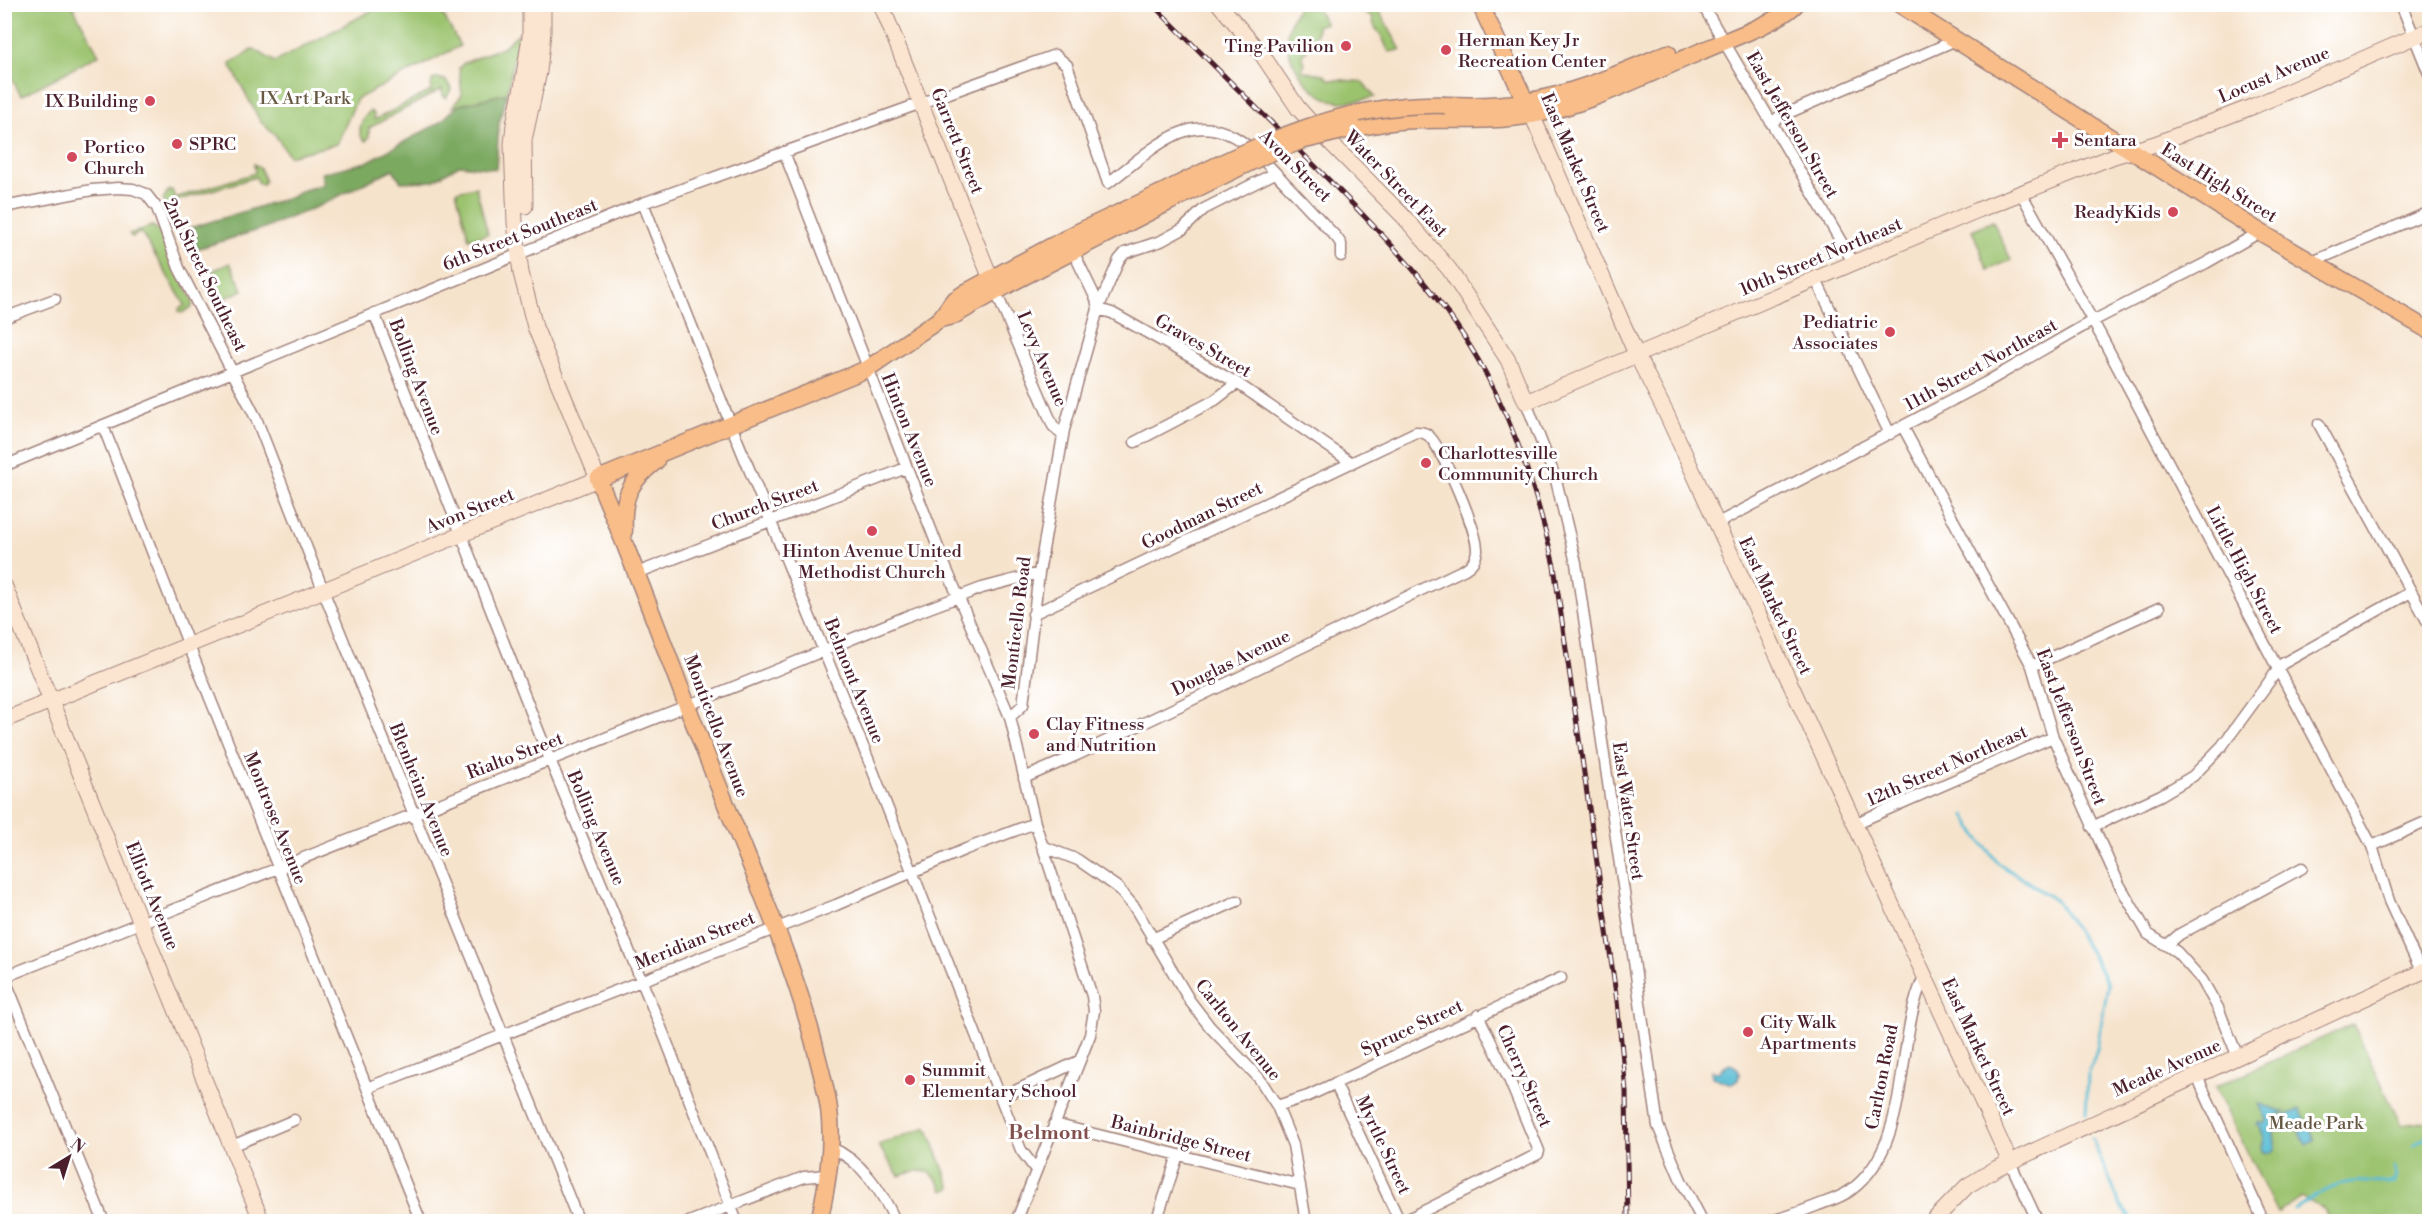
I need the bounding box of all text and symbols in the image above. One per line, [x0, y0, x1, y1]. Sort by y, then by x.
place label: Herman Key Jr Recreation Center [1458, 29, 1607, 73]
place label: Ting Pavilion [1224, 35, 1334, 58]
marker: Ting Pavilion [1339, 39, 1353, 53]
street label: Locust Avenue [2215, 41, 2333, 109]
marker: Herman Key Jr Recreation Center [1439, 43, 1453, 57]
street label: East Jefferson Street [1741, 47, 1844, 203]
street label: Garrett Street [925, 85, 989, 198]
park label: IX Art Park [260, 87, 352, 110]
place label: IX Building [45, 90, 139, 113]
street label: East Market Street [1535, 90, 1615, 237]
marker: IX Building [143, 94, 157, 108]
street label: Avon Street [1253, 124, 1337, 208]
street label: Water Street East [1339, 125, 1453, 243]
place label: Sentara [2074, 129, 2138, 152]
marker: Sentara [2051, 131, 2069, 149]
place label: SPRC [189, 133, 236, 156]
place label: Portico Church [84, 136, 145, 180]
marker: SPRC [170, 137, 184, 151]
street label: East High Street [2157, 138, 2282, 228]
marker: Portico Church [65, 150, 79, 164]
street label: 6th Street Southeast [439, 193, 601, 277]
street label: 2nd Street Southeast [158, 194, 252, 356]
place label: ReadyKids [2074, 201, 2161, 224]
marker: ReadyKids [2166, 205, 2180, 219]
street label: 10th Street Northeast [1736, 212, 1906, 302]
street label: Levy Avenue [1012, 308, 1072, 410]
street label: Graves Street [1150, 309, 1256, 383]
place label: Pediatric Associates [1791, 311, 1878, 355]
street label: 11th Street Northeast [1901, 313, 2062, 417]
street label: Bolling Avenue [383, 315, 449, 438]
marker: Pediatric Associates [1883, 325, 1897, 339]
street label: Hinton Avenue [876, 370, 942, 490]
place label: Charlottesville Community Church [1438, 442, 1598, 486]
marker: Charlottesville Community Church [1419, 456, 1433, 470]
street label: Church Street [708, 474, 823, 536]
street label: Goodman Street [1138, 476, 1267, 555]
street label: Avon Street [421, 483, 518, 540]
street label: Little High Street [2201, 502, 2288, 639]
marker: Hinton Avenue United Methodist Church [865, 524, 879, 538]
street label: East Market Street [1733, 533, 1817, 679]
place label: Hinton Avenue United Methodist Church [782, 540, 963, 584]
street label: Monticello Road [997, 555, 1037, 691]
street label: Belmont Avenue [818, 614, 890, 747]
street label: Douglas Avenue [1168, 624, 1294, 702]
street label: East Jefferson Street [2031, 645, 2112, 809]
street label: Monticello Avenue [678, 651, 754, 801]
place label: Clay Fitness and Nutrition [1046, 713, 1157, 757]
street label: Blenheim Avenue [383, 719, 458, 860]
street label: 12th Street Northeast [1863, 720, 2031, 812]
street label: Rialto Street [463, 727, 567, 785]
marker: Clay Fitness and Nutrition [1027, 727, 1041, 741]
street label: East Water Street [1607, 740, 1649, 882]
street label: Montrose Avenue [238, 748, 312, 888]
street label: Bolling Avenue [561, 766, 631, 889]
street label: Elliott Avenue [120, 838, 184, 954]
street label: Meridian Street [631, 906, 759, 976]
street label: Carlton Avenue [1190, 974, 1286, 1086]
street label: East Market Street [1936, 974, 2020, 1120]
street label: Spruce Street [1357, 994, 1467, 1062]
place label: City Walk Apartments [1759, 1011, 1856, 1055]
street label: Cherry Street [1491, 1021, 1557, 1132]
street label: Carlton Road [1861, 1022, 1904, 1132]
marker: City Walk Apartments [1741, 1025, 1755, 1039]
street label: Meade Avenue [2109, 1034, 2225, 1102]
place label: Summit Elementary School [922, 1059, 1077, 1103]
marker: Summit Elementary School [903, 1073, 917, 1087]
street label: Myrtle Street [1350, 1092, 1416, 1199]
street label: Bainbridge Street [1107, 1110, 1254, 1168]
park label: Meade Park [2269, 1112, 2365, 1135]
district label: Belmont [1008, 1121, 1091, 1146]
north arrow [39, 1127, 99, 1187]
text: N [66, 1134, 89, 1158]

